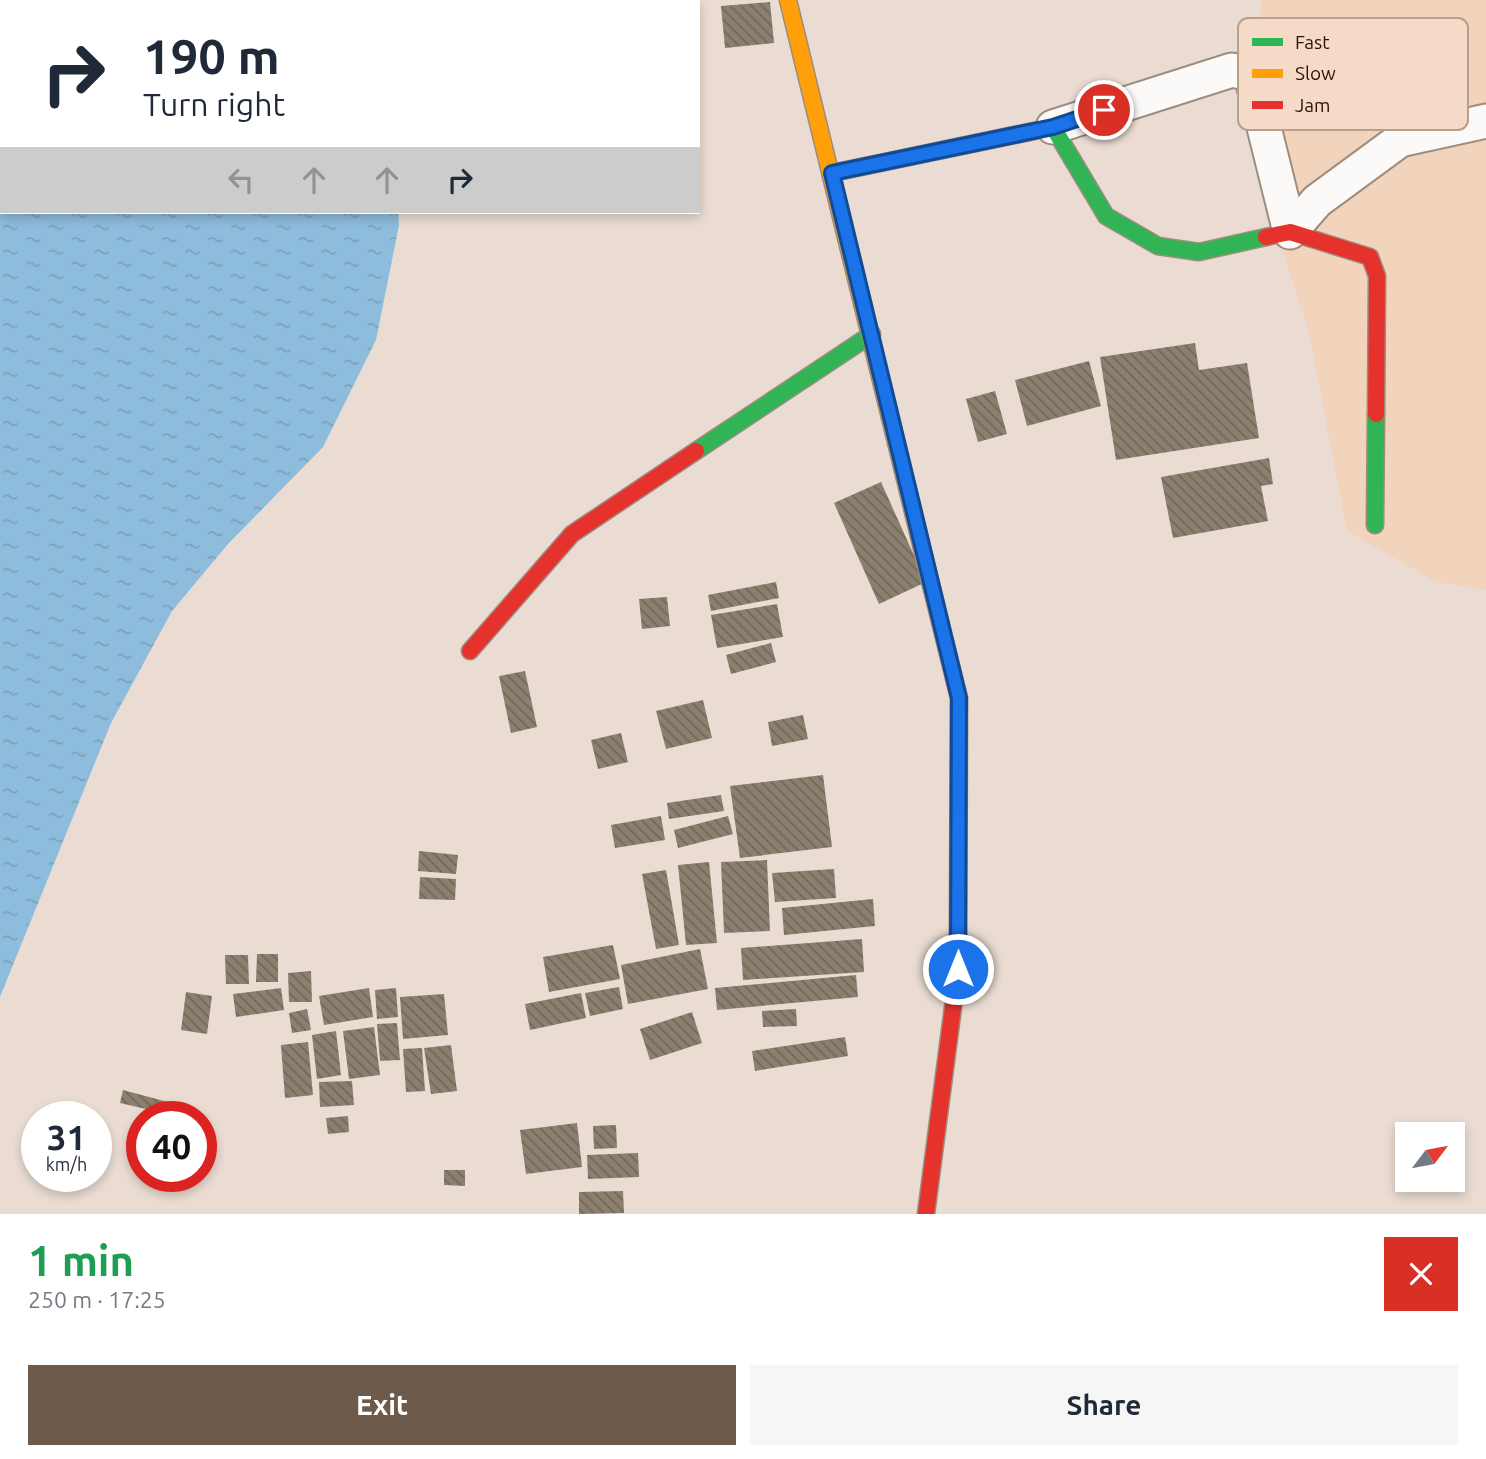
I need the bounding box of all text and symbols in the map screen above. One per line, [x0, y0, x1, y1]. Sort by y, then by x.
legend [1238, 18, 1468, 130]
icon: right [28, 28, 119, 119]
text: 190 m [143, 28, 280, 83]
text: Fast [1295, 31, 1330, 53]
text: Slow [1295, 62, 1336, 84]
pin [1074, 80, 1134, 140]
text: Turn right [143, 86, 285, 122]
icon: arrive [1085, 91, 1123, 129]
text: Jam [1295, 94, 1331, 116]
icon: left [222, 161, 260, 199]
icon: ahead [295, 161, 333, 199]
icon: ahead [368, 161, 406, 199]
icon: right [441, 161, 479, 199]
position arrow [921, 932, 995, 1006]
speed limit sign: 40 [126, 1101, 217, 1192]
text: 31 [47, 1117, 86, 1157]
north arrow [1395, 1122, 1465, 1192]
map controls [1395, 1122, 1465, 1192]
text: km/h [46, 1154, 87, 1174]
text: 1 min [28, 1237, 134, 1284]
button: close [1384, 1237, 1458, 1311]
text: 250 m · 17:25 [28, 1287, 166, 1312]
button: Exit [28, 1365, 736, 1445]
button: Share [750, 1365, 1458, 1445]

